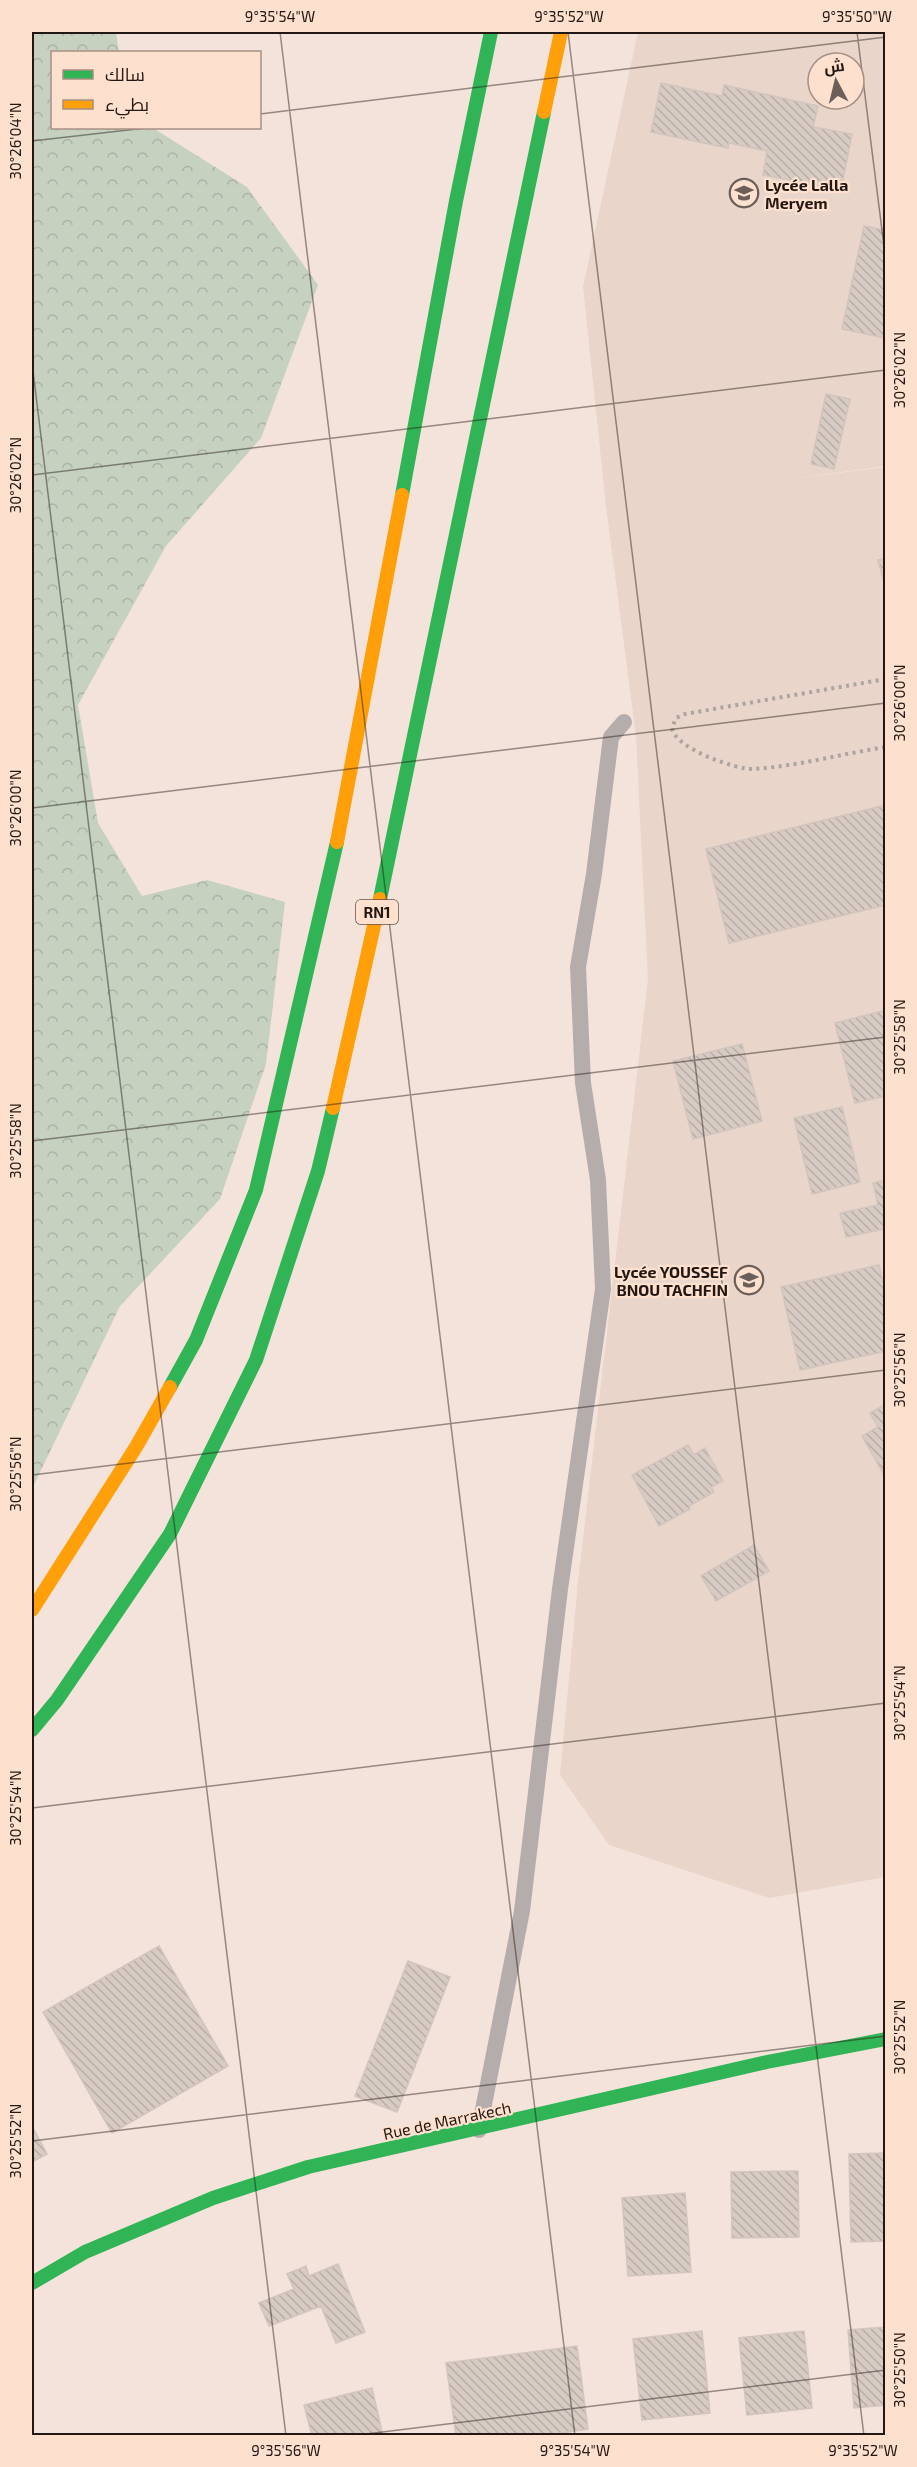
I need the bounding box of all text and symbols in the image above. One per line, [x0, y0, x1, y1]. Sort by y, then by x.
text: 9°35'54"W [245, 7, 315, 25]
text: 9°35'52"W [534, 7, 604, 25]
text: 9°35'50"W [822, 7, 892, 25]
legend [51, 51, 261, 129]
north arrow [806, 51, 866, 111]
text: ش [823, 55, 846, 77]
text: سالك [105, 63, 145, 85]
text: بطيء [105, 93, 149, 119]
text: 30°26'04"N [6, 102, 24, 180]
place label: Lycée Lalla Meryem [765, 175, 848, 213]
school or university icon: Lycée Lalla Meryem [728, 177, 760, 209]
text: 30°26'02"N [890, 332, 908, 408]
text: 30°26'02"N [6, 437, 24, 513]
text: 30°26'00"N [890, 665, 908, 741]
text: 30°26'00"N [6, 770, 24, 846]
road number: RN1 [356, 900, 398, 924]
text: 30°25'58"N [890, 999, 908, 1075]
text: 30°25'58"N [6, 1103, 24, 1179]
place label: Lycée YOUSSEF BNOU TACHFIN [614, 1262, 728, 1299]
school or university icon: Lycée YOUSSEF BNOU TACHFIN [733, 1264, 765, 1296]
text: 30°25'56"N [890, 1333, 908, 1407]
text: 30°25'56"N [6, 1437, 24, 1511]
text: 30°25'54"N [890, 1665, 908, 1741]
text: 30°25'54"N [6, 1770, 24, 1846]
text: 30°25'52"N [890, 2000, 908, 2074]
street label: Rue de Marrakech [381, 2097, 513, 2143]
text: 30°25'52"N [6, 2104, 24, 2178]
text: 30°25'50"N [890, 2332, 908, 2408]
text: 9°35'56"W [251, 2441, 321, 2459]
text: 9°35'54"W [540, 2441, 610, 2459]
text: 9°35'52"W [828, 2441, 898, 2459]

